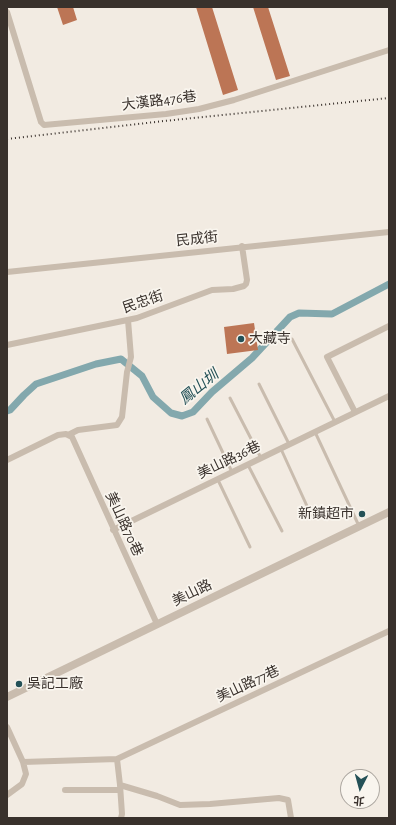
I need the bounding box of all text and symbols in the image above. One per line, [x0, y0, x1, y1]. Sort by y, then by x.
street label: 大漢路476巷 [121, 88, 197, 114]
street label: 民成街 [175, 228, 219, 250]
street label: 民忠街 [120, 287, 166, 317]
place label: 大藏寺 [249, 331, 291, 347]
marker: 大藏寺 [236, 334, 246, 344]
water label: 鳳山圳 [176, 366, 222, 408]
street label: 美山路36巷 [195, 437, 263, 483]
street label: 美山路70巷 [102, 489, 146, 559]
place label: 新鎮超市 [298, 506, 354, 522]
marker: 新鎮超市 [357, 509, 367, 519]
street label: 美山路 [169, 576, 215, 610]
street label: 美山路77巷 [214, 662, 282, 706]
place label: 吳記工廠 [27, 676, 83, 692]
marker: 吳記工廠 [14, 679, 24, 689]
north arrow [340, 769, 380, 809]
text: 北 [353, 794, 365, 806]

